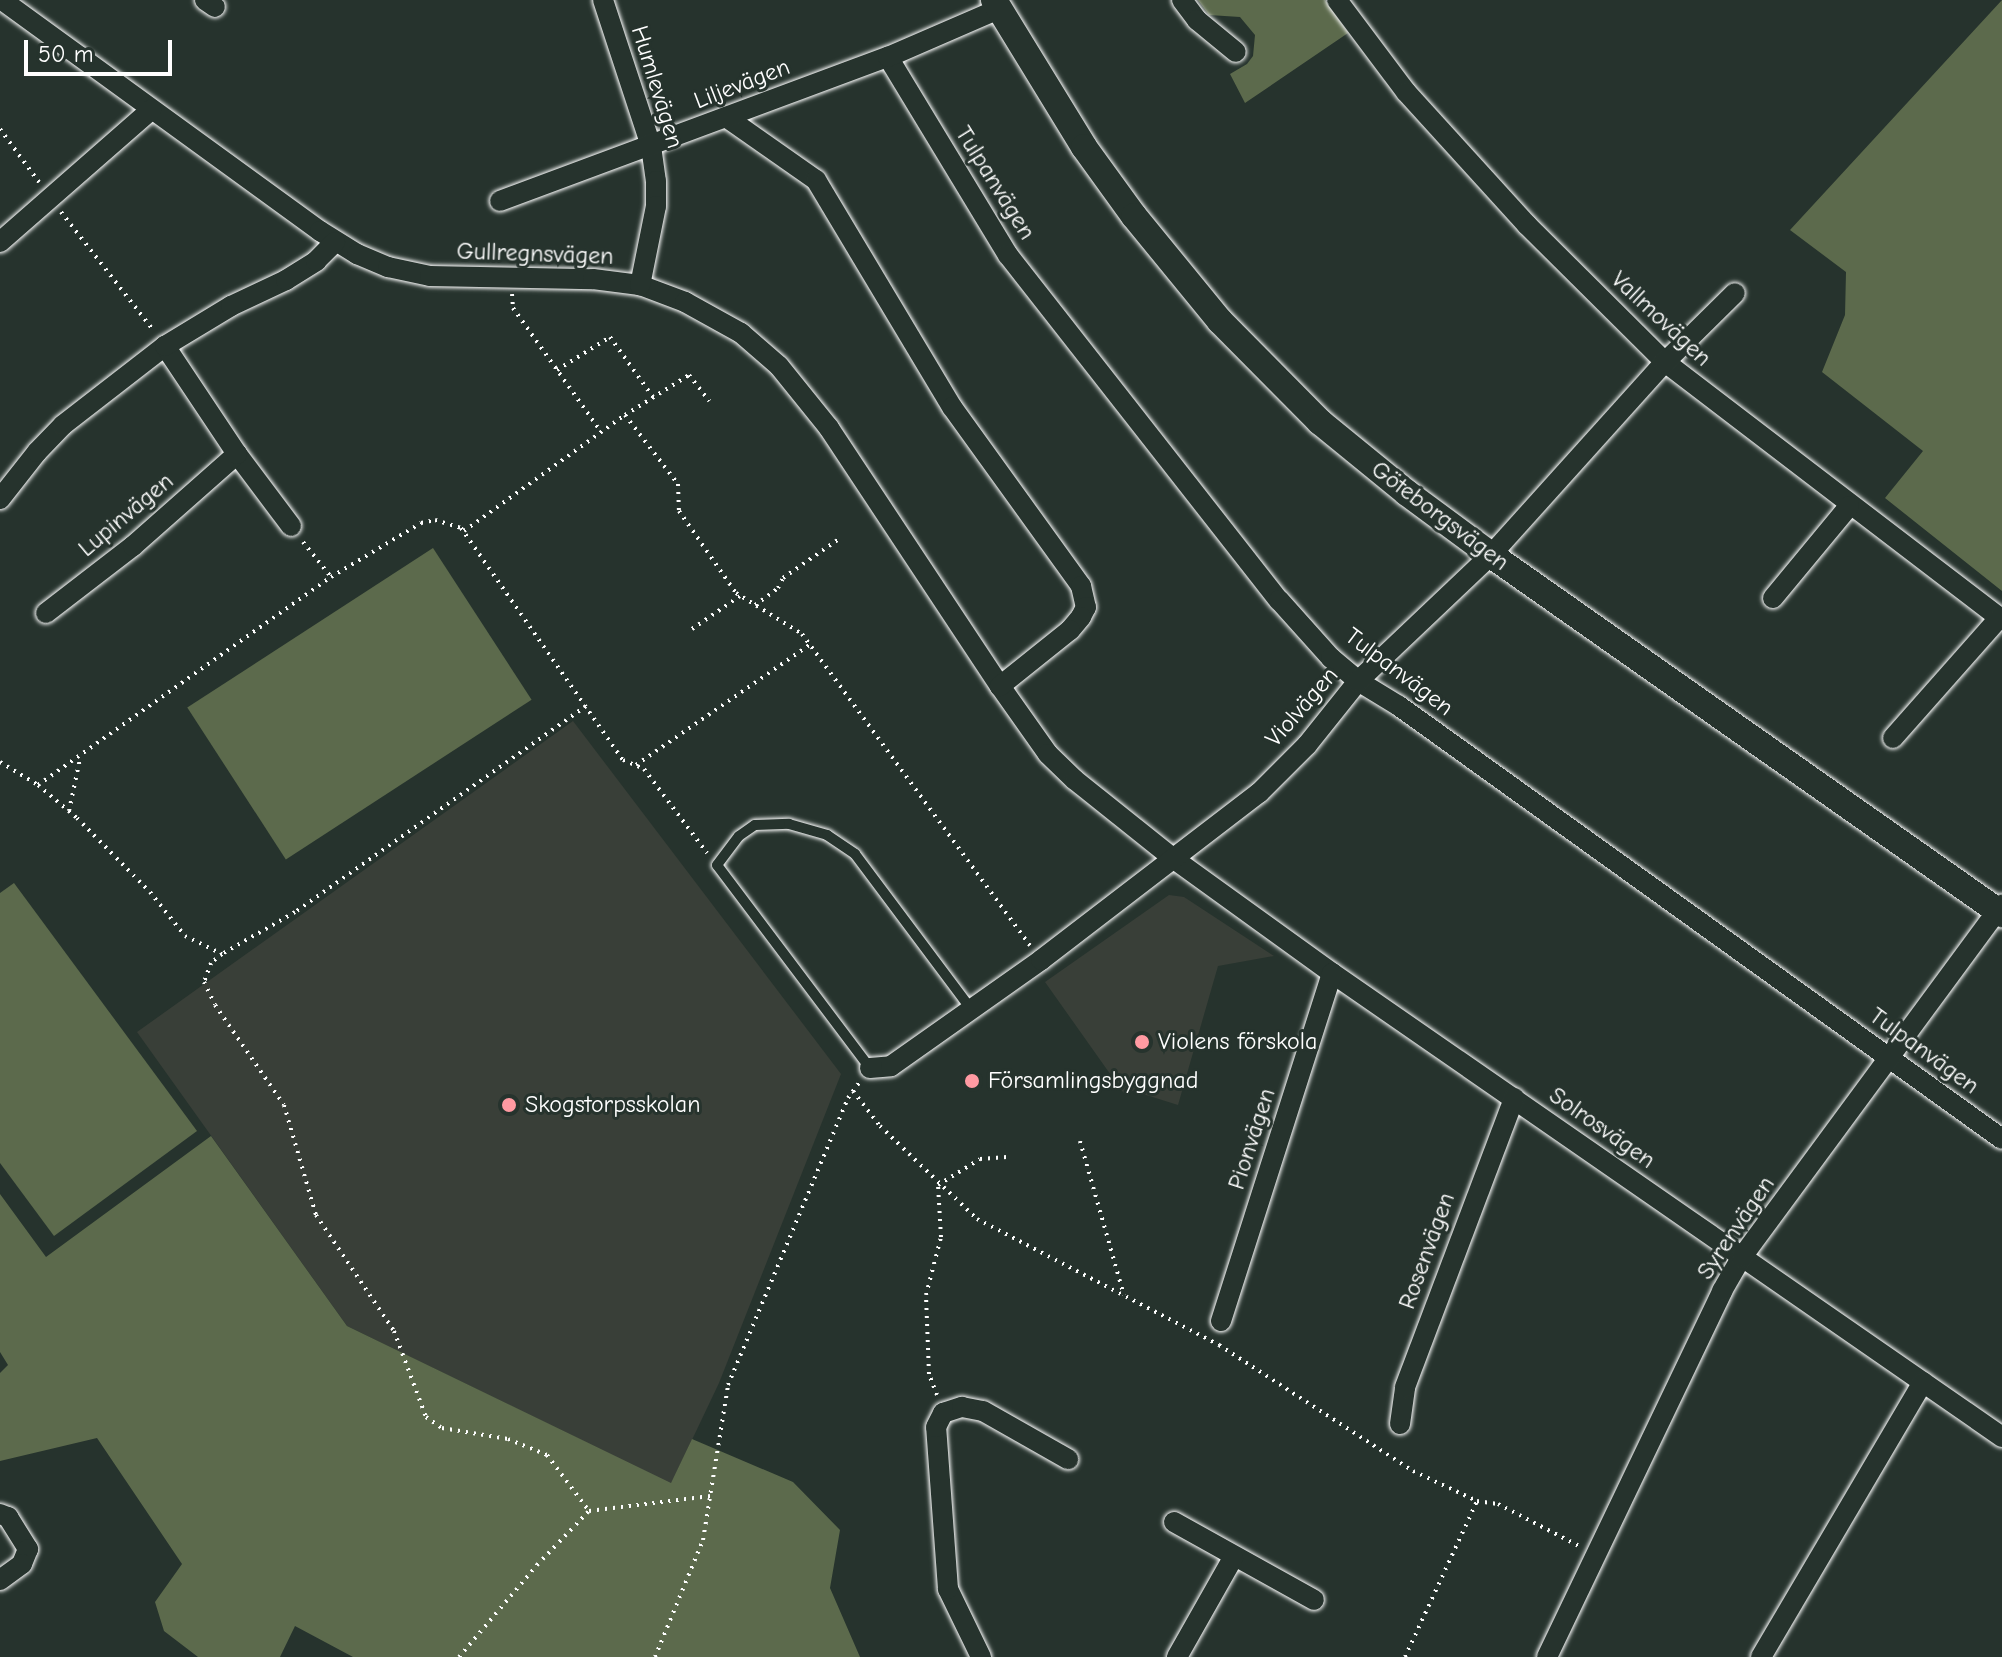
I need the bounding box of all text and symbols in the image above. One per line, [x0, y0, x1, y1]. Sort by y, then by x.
street label: Humlevägen [625, 22, 689, 152]
scale bar [28, 24, 176, 74]
text: 50 m [38, 40, 94, 68]
street label: Liljevägen [690, 53, 794, 115]
street label: Tulpanvägen [949, 121, 1041, 245]
street label: Gullregnsvägen [456, 237, 614, 271]
street label: Vallmovägen [1605, 265, 1717, 373]
street label: Göteborgsvägen [1366, 455, 1514, 577]
street label: Lupinvägen [73, 467, 179, 563]
street label: Tulpanvägen [1339, 622, 1459, 722]
street label: Violvägen [1260, 661, 1344, 753]
street label: Tulpanvägen [1864, 1002, 1984, 1100]
place label: Violens förskola [1158, 1028, 1317, 1056]
marker: Violens förskola [1133, 1033, 1151, 1051]
place label: Församlingsbyggnad [988, 1067, 1198, 1095]
marker: Församlingsbyggnad [963, 1072, 981, 1090]
street label: Solrosvägen [1543, 1081, 1661, 1175]
street label: Pionvägen [1222, 1085, 1282, 1193]
place label: Skogstorpsskolan [525, 1091, 700, 1119]
marker: Skogstorpsskolan [500, 1096, 518, 1114]
street label: Syrenvägen [1691, 1171, 1781, 1285]
street label: Rosenvägen [1393, 1189, 1461, 1313]

